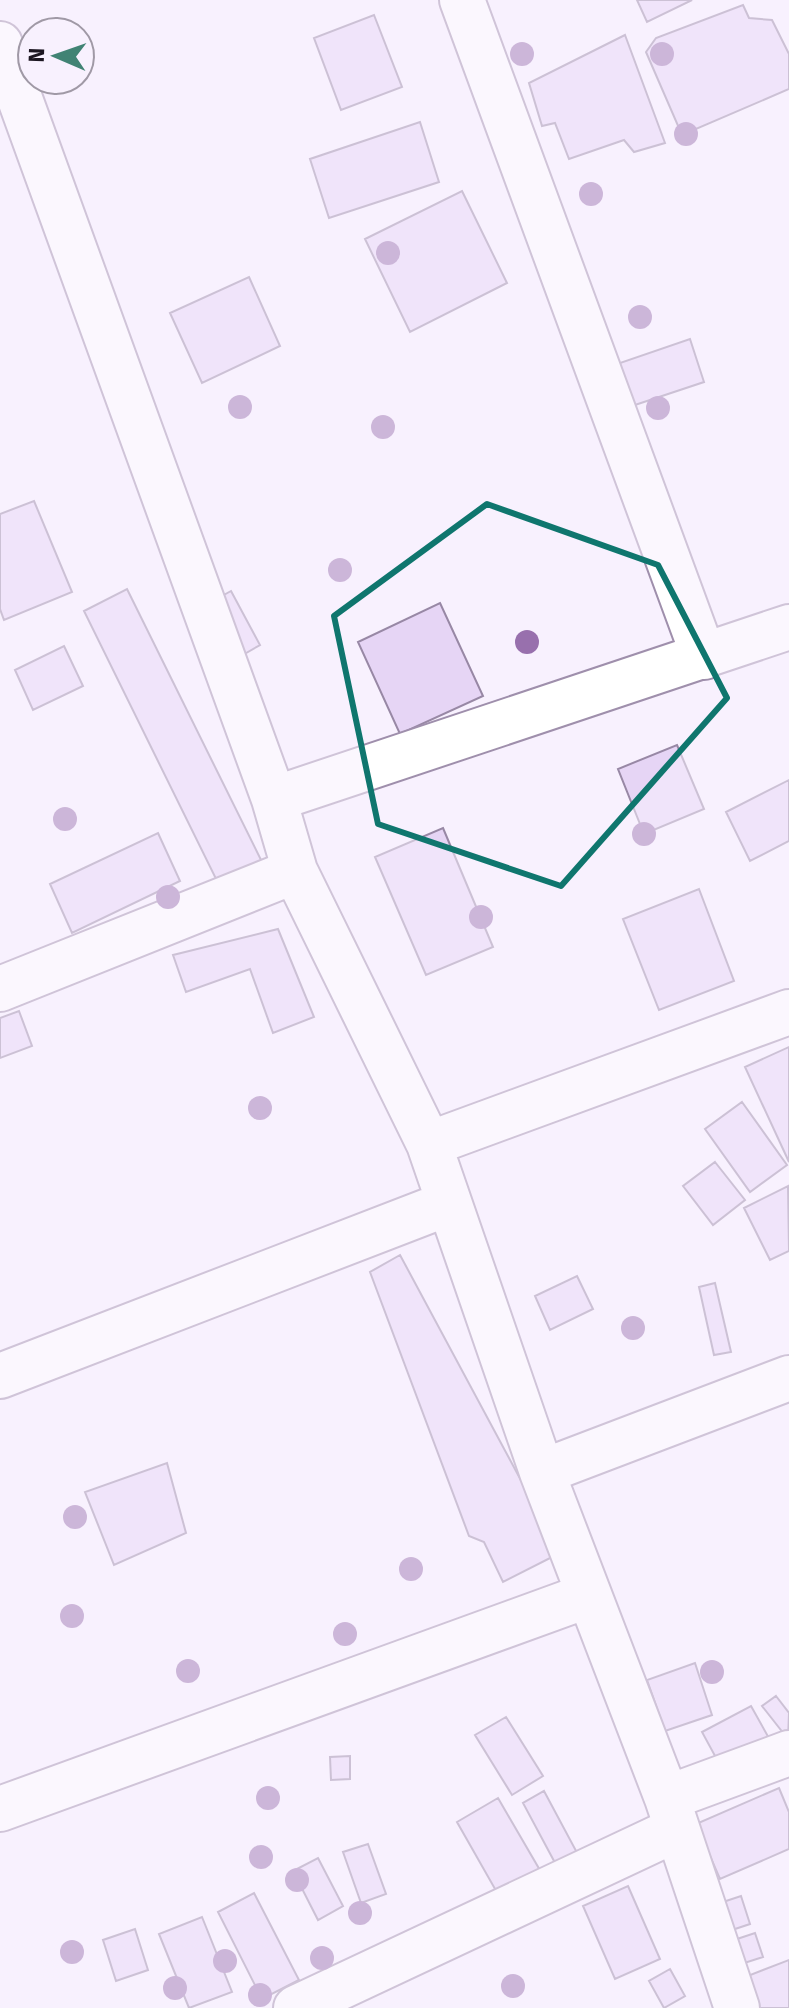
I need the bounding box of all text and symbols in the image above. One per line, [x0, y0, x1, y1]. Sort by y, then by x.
north arrow [16, 16, 96, 96]
text: N [23, 48, 50, 63]

